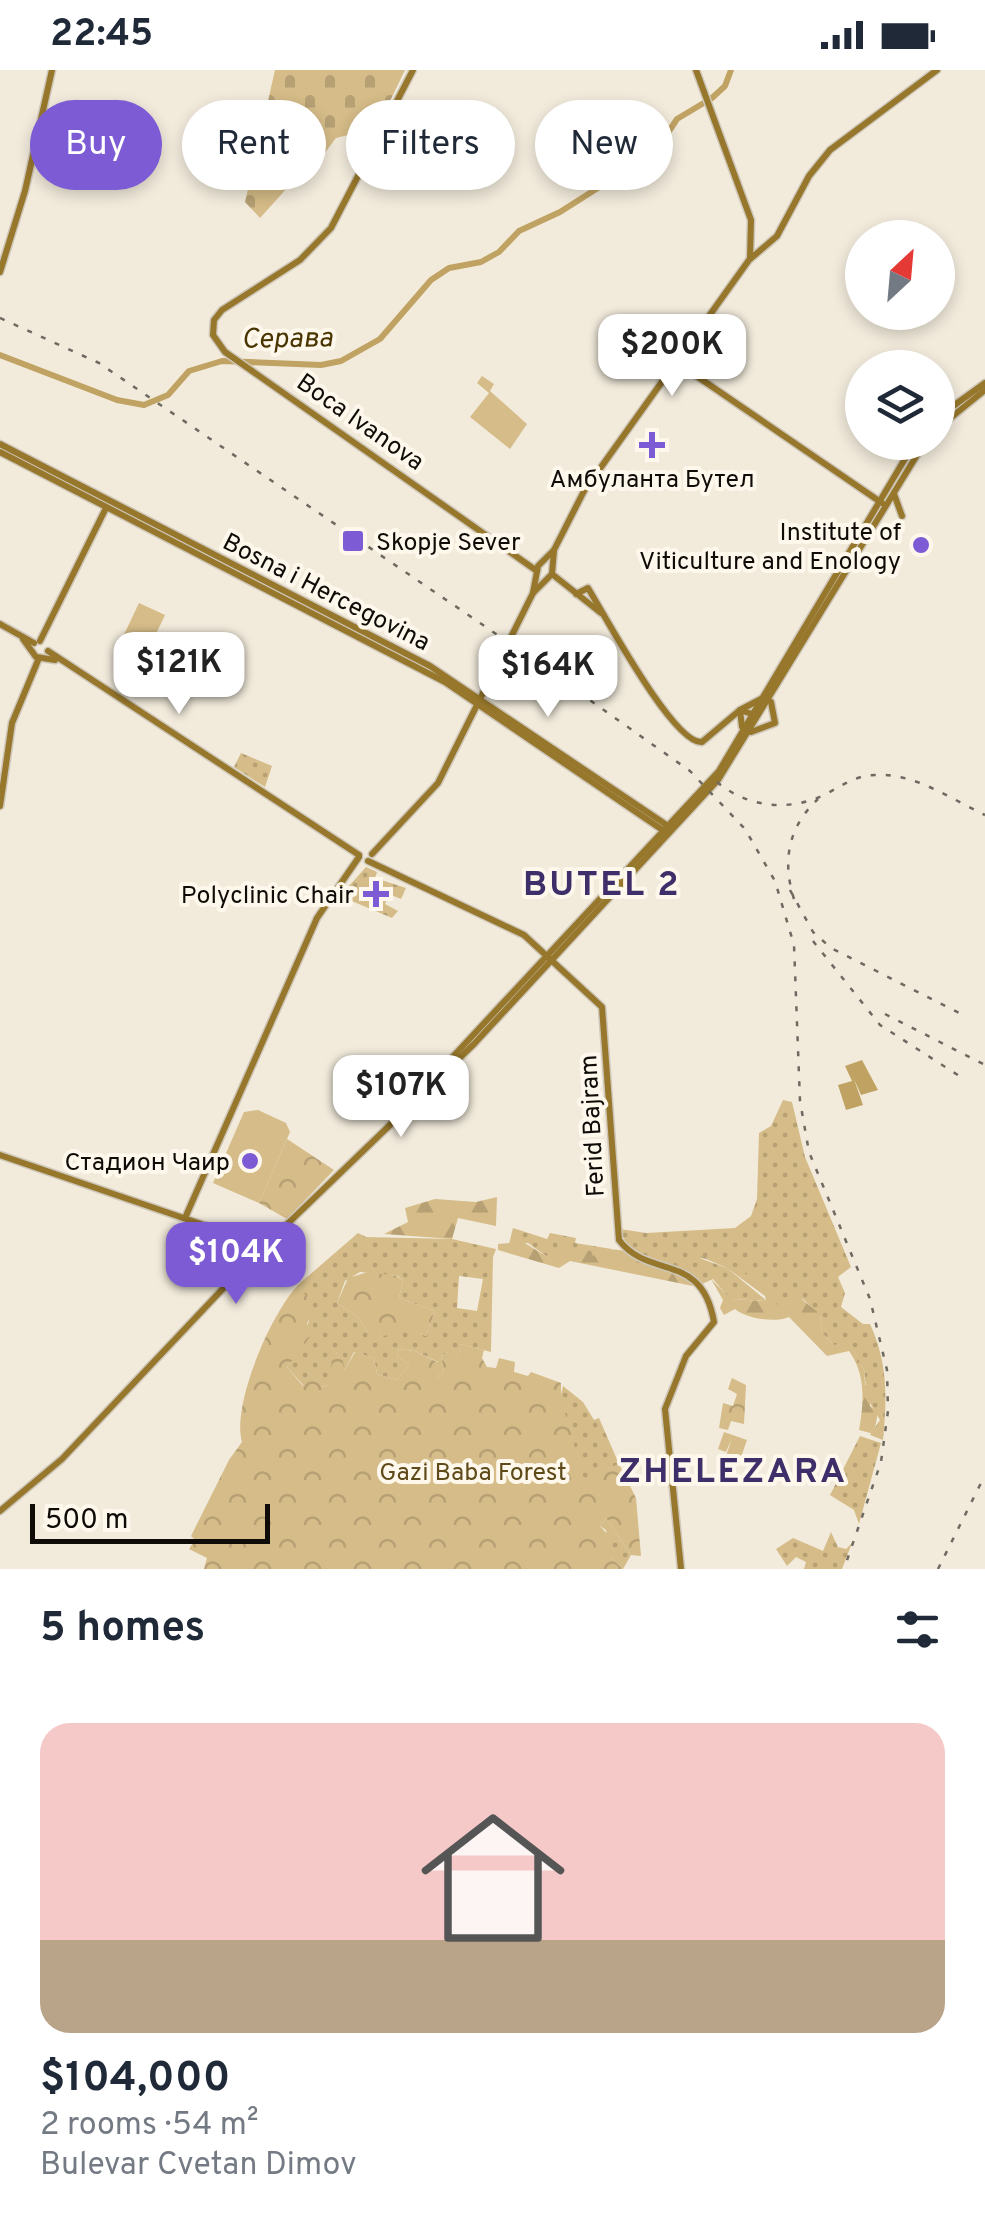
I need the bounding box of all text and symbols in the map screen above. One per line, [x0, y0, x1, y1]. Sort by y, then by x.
text: 22:45 [50, 11, 153, 60]
chip: Buy [30, 100, 162, 190]
chip: Rent [182, 100, 326, 190]
chip: Filters [346, 100, 515, 190]
chip: New [535, 100, 673, 190]
north arrow [845, 220, 955, 330]
map controls [845, 220, 955, 460]
pin: $200K [602, 314, 742, 399]
water label: Серава [241, 321, 334, 359]
text: $200K [620, 326, 724, 366]
button: layers [845, 350, 955, 460]
street label: Boca Ivanova [289, 368, 429, 479]
marker: Амбуланта Бутел [639, 432, 665, 458]
place label: Амбуланта Бутел [550, 465, 754, 497]
place label: Institute of Viticulture and Enology [639, 518, 901, 579]
street label: Bosna i Hercegovina [216, 527, 435, 660]
marker: Skopje Sever [340, 528, 366, 554]
place label: Skopje Sever [376, 528, 521, 560]
marker: Institute of Viticulture and Enology [910, 534, 932, 556]
pin: $121K [109, 632, 249, 717]
pin: $164K [478, 635, 618, 720]
text: $121K [135, 644, 223, 684]
text: $164K [501, 647, 596, 687]
district label: BUTEL 2 [523, 864, 681, 908]
place label: Polyclinic Chair [181, 881, 354, 913]
marker: Polyclinic Chair [363, 881, 389, 907]
street label: Ferid Bajram [574, 1054, 614, 1198]
pin: $107K [331, 1055, 471, 1140]
text: $107K [355, 1067, 447, 1107]
place label: Стадион Чаир [64, 1148, 230, 1180]
marker: Стадион Чаир [239, 1150, 261, 1172]
pin: $104K [166, 1222, 306, 1307]
text: $104K [188, 1234, 284, 1274]
district label: ZHELEZARA [618, 1451, 848, 1495]
park label: Gazi Baba Forest [379, 1458, 567, 1490]
scale bar [30, 1499, 270, 1544]
text: 500 m [45, 1503, 128, 1539]
icon: filters [890, 1602, 945, 1657]
text: 5 homes [40, 1603, 205, 1656]
icon: home [403, 1788, 583, 1968]
text: $104,000 [40, 2053, 230, 2106]
text: 2 rooms · 54 m² [40, 2106, 259, 2146]
text: Bulevar Cvetan Dimov [40, 2146, 357, 2186]

